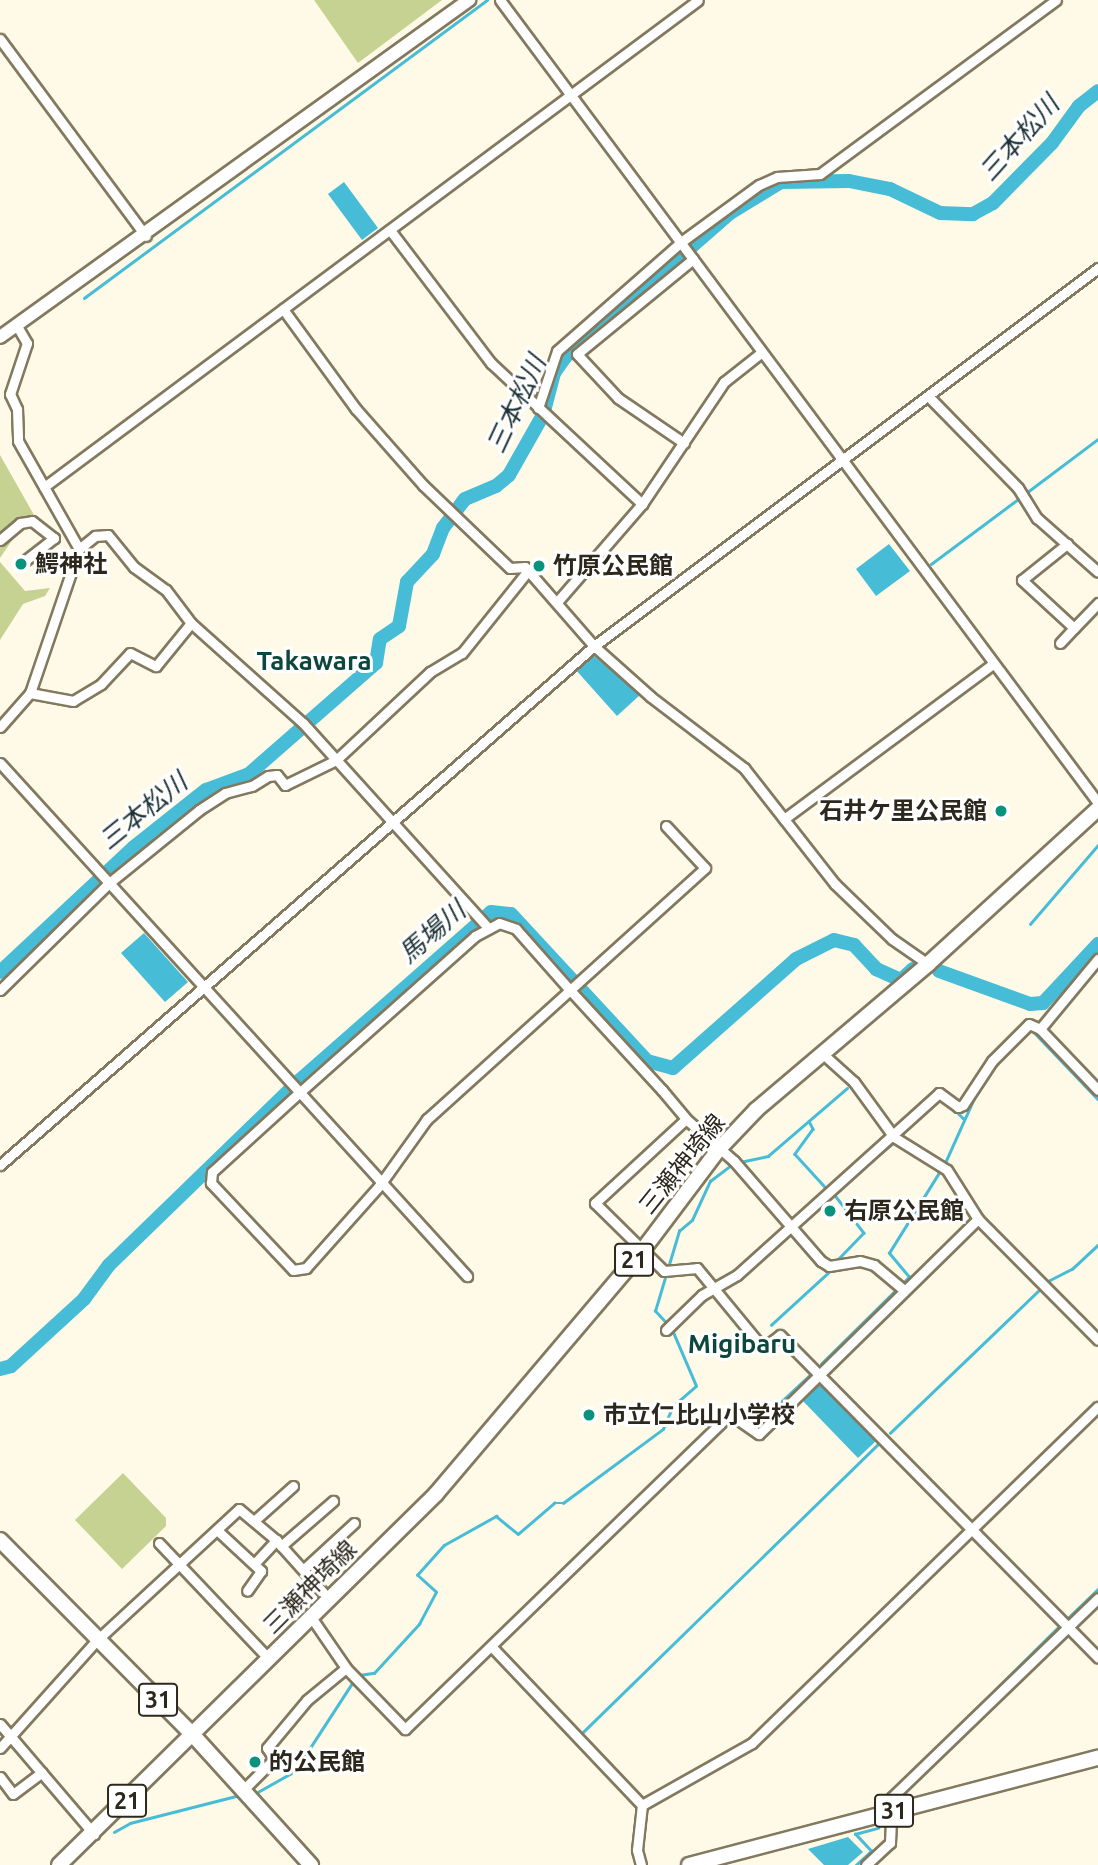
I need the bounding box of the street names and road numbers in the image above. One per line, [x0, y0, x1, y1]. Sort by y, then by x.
street label: 三瀬神埼線 [633, 1108, 731, 1220]
road number: 21 [613, 1240, 655, 1280]
street label: 三瀬神埼線 [257, 1534, 363, 1640]
road number: 31 [137, 1680, 179, 1720]
road number: 21 [106, 1782, 148, 1820]
road number: 31 [873, 1792, 915, 1830]

